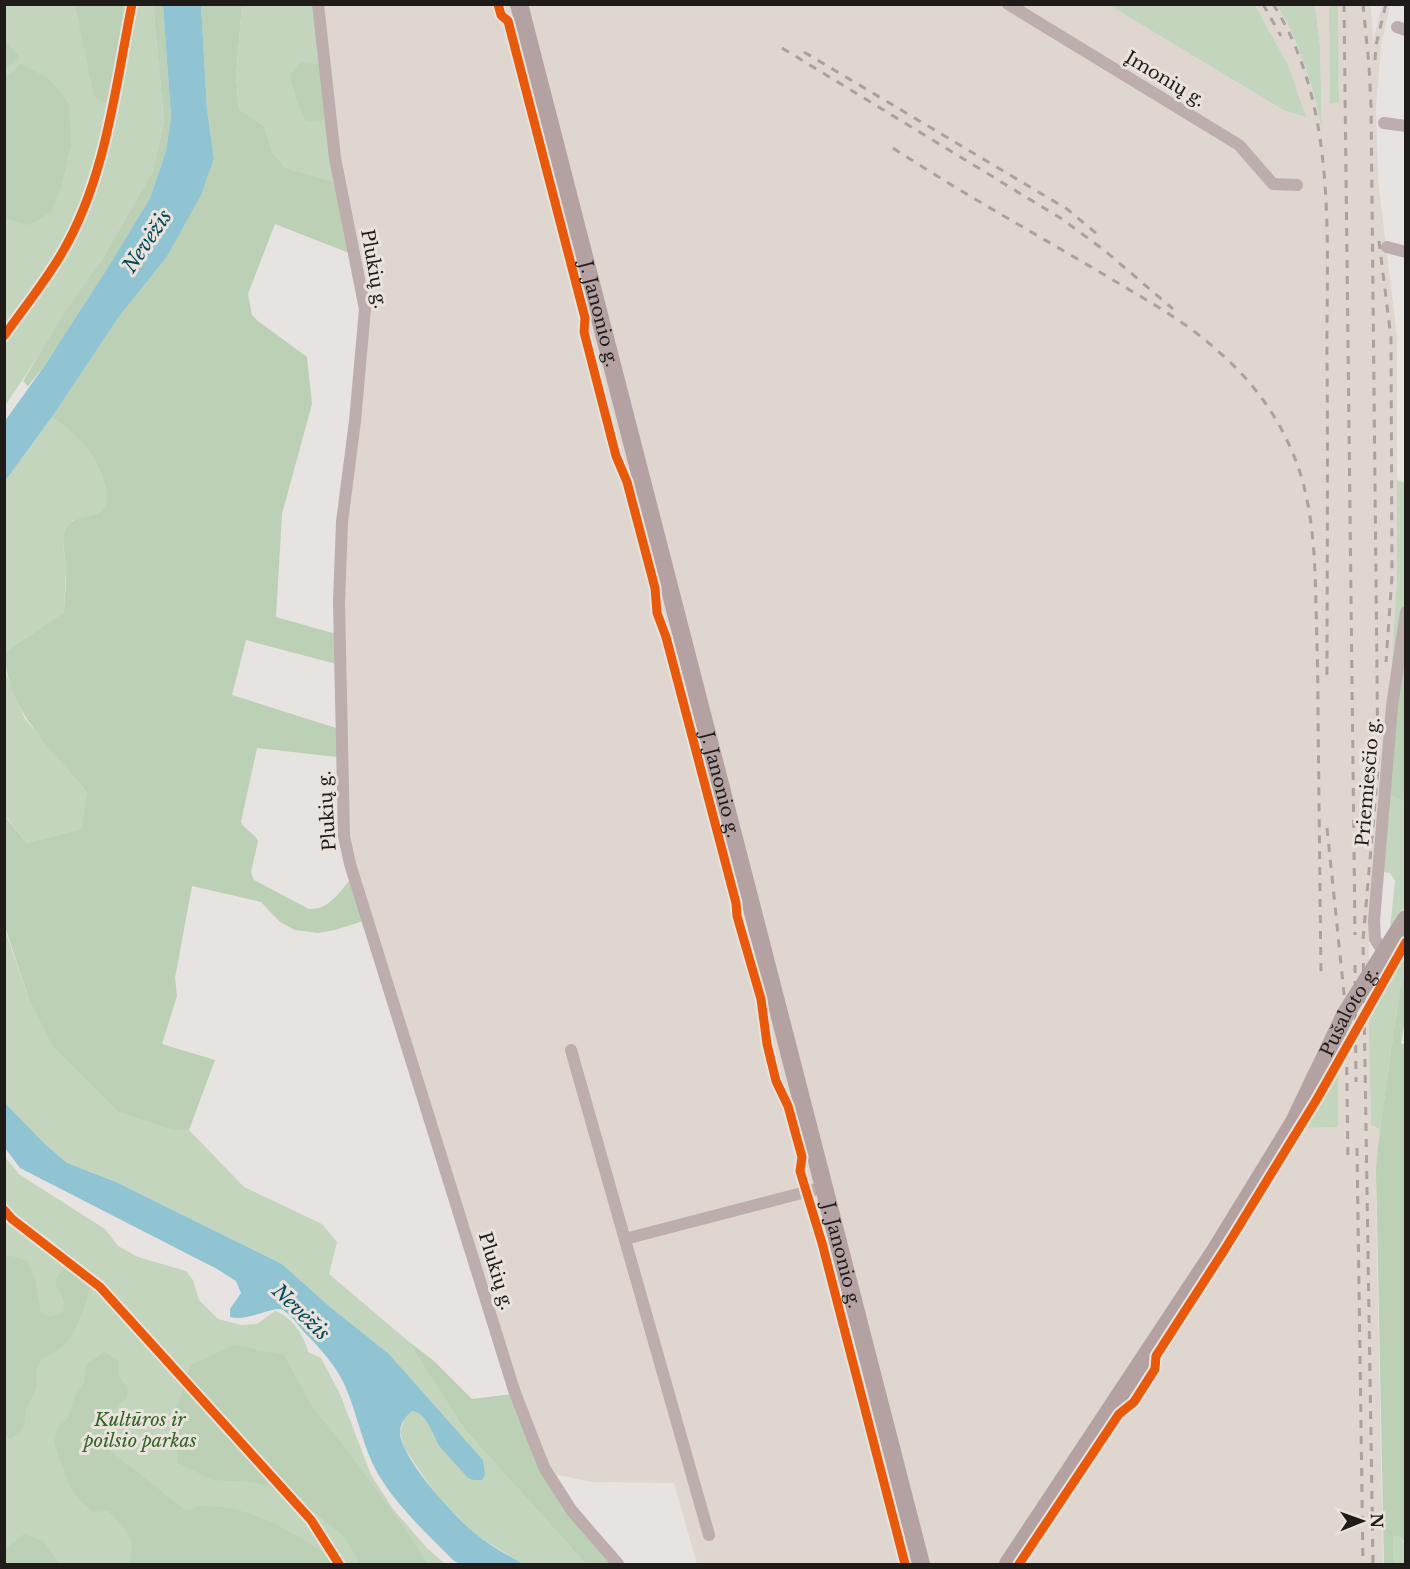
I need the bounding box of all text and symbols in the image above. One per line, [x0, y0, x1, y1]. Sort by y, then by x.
street label: Įmonių g. [1121, 46, 1209, 112]
water label: Nevėžis [117, 205, 177, 278]
street label: Plukių g. [356, 228, 392, 310]
street label: J. Janonio g. [574, 257, 623, 369]
street label: Priemiesčio g. [1351, 716, 1385, 848]
street label: J. Janonio g. [695, 727, 744, 840]
street label: Plukių g. [313, 770, 341, 852]
street label: Pušaloto g. [1316, 963, 1384, 1060]
street label: J. Janonio g. [817, 1198, 866, 1310]
street label: Plukių g. [474, 1229, 518, 1313]
water label: Nevėžis [267, 1278, 335, 1345]
park label: Kultūros ir poilsio parkas [81, 1409, 197, 1452]
north arrow [1332, 1491, 1392, 1551]
text: N [1367, 1513, 1387, 1528]

